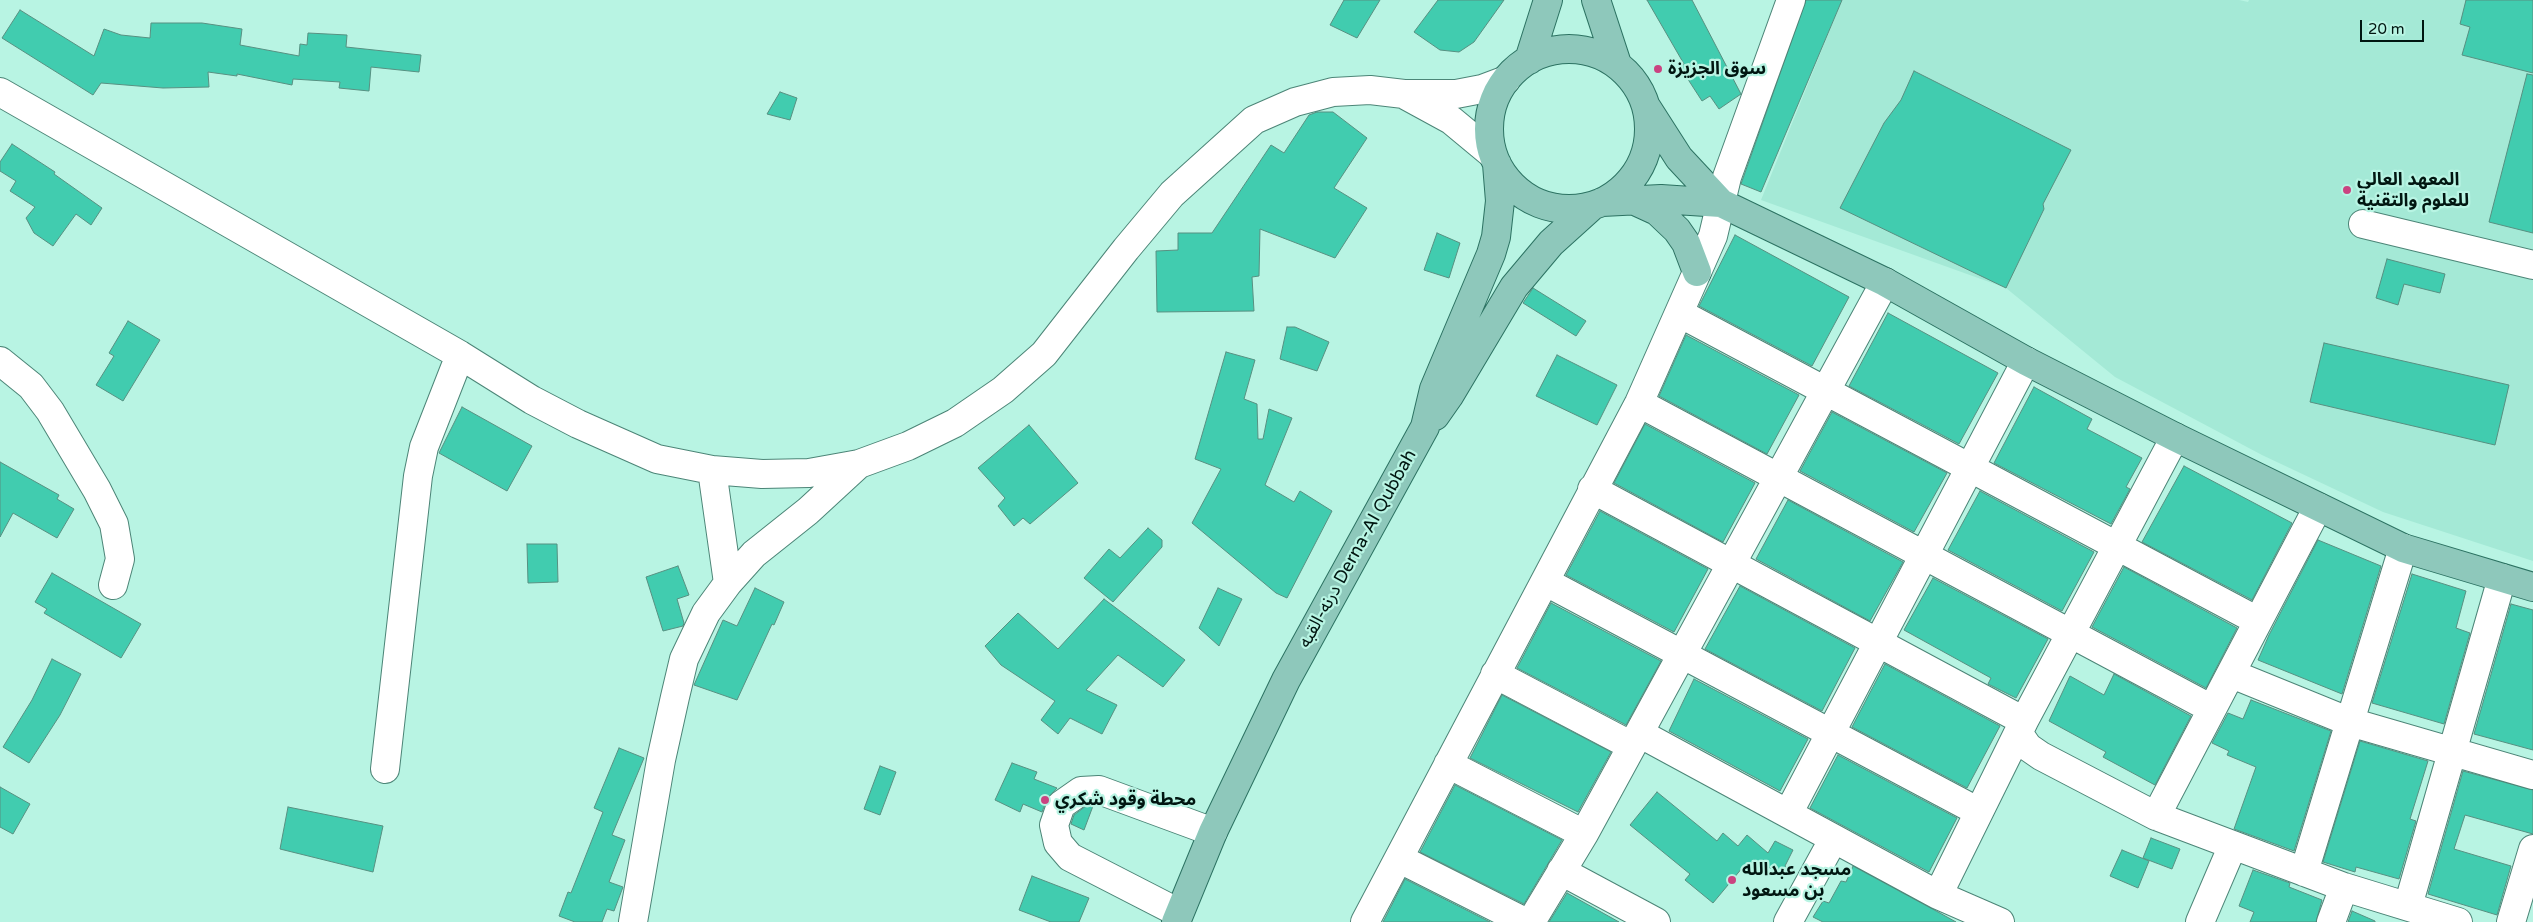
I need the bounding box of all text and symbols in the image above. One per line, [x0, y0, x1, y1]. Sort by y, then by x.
scale bar [2363, 10, 2427, 42]
text: 20 m [2368, 20, 2405, 38]
place label: سوق الجزيزة [1668, 58, 1766, 80]
marker: سوق الجزيزة [1652, 63, 1664, 75]
place label: المعهد العالي للعلوم والتقنية [2357, 169, 2469, 212]
marker: المعهد العالي للعلوم والتقنية [2341, 184, 2353, 196]
street label: درنه-القبه Derna-Al Qubbah [1294, 446, 1422, 652]
place label: محطة وقود شكري [1055, 789, 1196, 811]
marker: محطة وقود شكري [1039, 794, 1051, 806]
place label: مسجد عبدالله بن مسعود [1742, 859, 1851, 902]
marker: مسجد عبدالله بن مسعود [1726, 874, 1738, 886]

